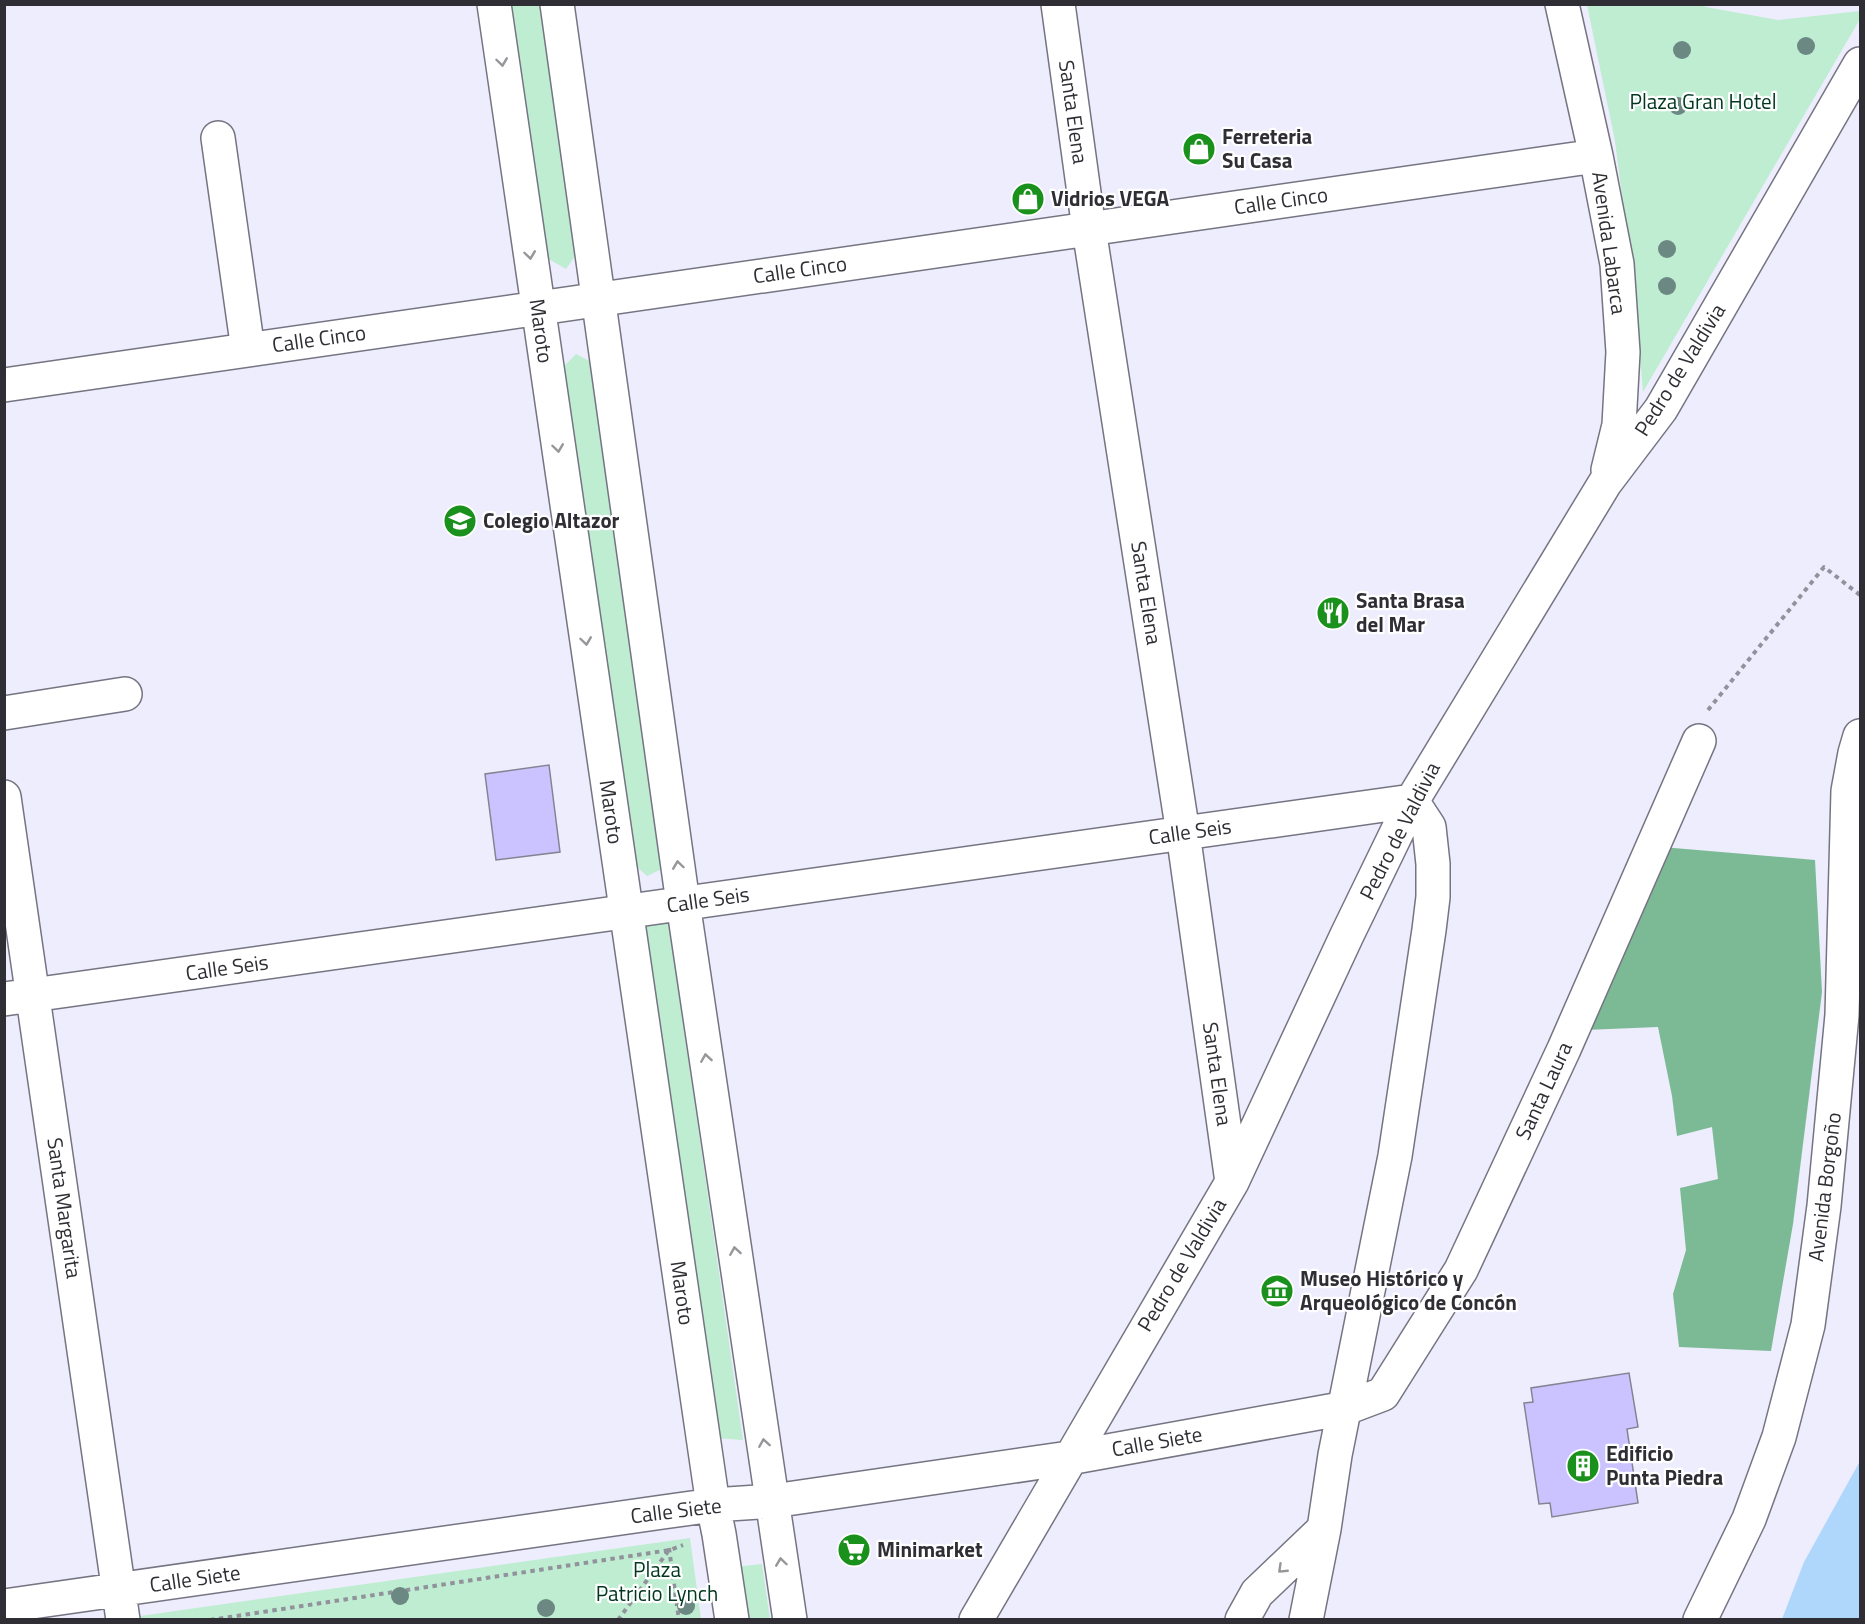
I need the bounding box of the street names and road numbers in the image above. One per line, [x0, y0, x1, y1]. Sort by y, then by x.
street label: Santa Elena [1051, 58, 1097, 166]
street label: Avenida Labarca [1584, 169, 1636, 317]
street label: Calle Cinco [1232, 178, 1330, 222]
street label: Calle Cinco [751, 247, 849, 291]
street label: Maroto [522, 297, 562, 365]
street label: Pedro de Valdivia [1626, 297, 1733, 442]
street label: Calle Cinco [270, 316, 368, 360]
street label: Santa Elena [1123, 539, 1171, 647]
street label: Pedro de Valdivia [1351, 756, 1448, 905]
street label: Maroto [592, 778, 632, 846]
street label: Calle Seis [1146, 809, 1233, 853]
street label: Calle Seis [664, 877, 751, 921]
street label: Calle Seis [183, 945, 270, 989]
street label: Santa Elena [1195, 1020, 1241, 1128]
street label: Santa Laura [1506, 1036, 1580, 1145]
street label: Avenida Borgoño [1799, 1110, 1849, 1263]
street label: Santa Margarita [39, 1135, 91, 1281]
street label: Pedro de Valdivia [1129, 1191, 1234, 1338]
street label: Maroto [663, 1259, 703, 1327]
street label: Calle Siete [1109, 1417, 1205, 1465]
street label: Calle Siete [629, 1489, 723, 1531]
street label: Calle Siete [147, 1556, 242, 1600]

